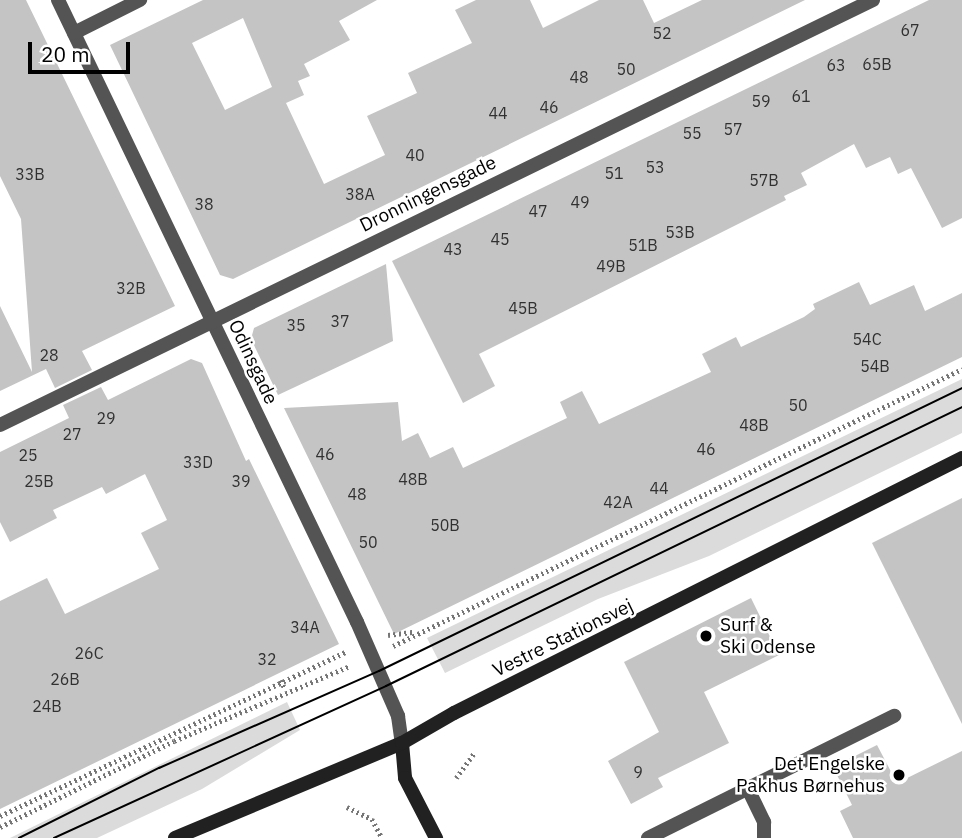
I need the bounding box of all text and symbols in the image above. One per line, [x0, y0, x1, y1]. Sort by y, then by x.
house number: 67 [900, 20, 920, 40]
house number: 52 [652, 23, 672, 43]
scale bar [32, 28, 133, 72]
text: 20 m [41, 40, 90, 68]
house number: 65B [862, 54, 892, 74]
house number: 63 [826, 55, 846, 75]
house number: 50 [616, 59, 636, 79]
house number: 48 [569, 67, 589, 87]
house number: 61 [791, 86, 811, 106]
house number: 59 [751, 91, 771, 111]
house number: 46 [539, 97, 559, 117]
house number: 44 [488, 103, 508, 123]
house number: 57 [723, 119, 743, 139]
house number: 55 [682, 123, 702, 143]
house number: 40 [405, 145, 425, 165]
street label: Dronningensgade [356, 151, 500, 237]
house number: 53 [645, 157, 665, 177]
house number: 51 [604, 163, 624, 183]
house number: 33B [15, 164, 45, 184]
house number: 57B [749, 170, 779, 190]
house number: 38A [345, 184, 375, 204]
house number: 49 [570, 192, 590, 212]
house number: 38 [194, 194, 214, 214]
house number: 47 [528, 201, 548, 221]
house number: 53B [665, 222, 695, 242]
house number: 45 [490, 229, 510, 249]
house number: 51B [628, 235, 658, 255]
house number: 43 [443, 239, 463, 259]
house number: 49B [596, 256, 626, 276]
house number: 32B [116, 278, 146, 298]
house number: 45B [508, 298, 538, 318]
house number: 37 [330, 311, 350, 331]
house number: 35 [286, 315, 306, 335]
street label: Odinsgade [224, 316, 282, 408]
house number: 54C [852, 329, 882, 349]
house number: 28 [39, 345, 59, 365]
house number: 54B [860, 356, 890, 376]
house number: 50 [788, 395, 808, 415]
house number: 29 [96, 408, 116, 428]
house number: 48B [739, 415, 769, 435]
house number: 27 [62, 424, 82, 444]
house number: 46 [696, 439, 716, 459]
house number: 46 [315, 444, 335, 464]
house number: 25 [18, 445, 38, 465]
house number: 33D [183, 452, 213, 472]
house number: 48B [398, 469, 428, 489]
house number: 25B [24, 471, 54, 491]
house number: 39 [231, 471, 251, 491]
house number: 44 [649, 478, 669, 498]
house number: 48 [347, 484, 367, 504]
house number: 42A [603, 492, 633, 512]
house number: 50B [430, 515, 460, 535]
house number: 50 [358, 532, 378, 552]
street label: Vestre Stationsvej [489, 594, 637, 682]
place label: Surf & Ski Odense [720, 614, 816, 658]
house number: 34A [290, 617, 320, 637]
marker: Surf & Ski Odense [698, 628, 714, 644]
house number: 26C [74, 643, 104, 663]
house number: 32 [257, 649, 277, 669]
house number: 26B [50, 669, 80, 689]
house number: 24B [32, 696, 62, 716]
place label: Det Engelske Pakhus Børnehus [736, 753, 885, 797]
house number: 9 [633, 762, 643, 782]
marker: Det Engelske Pakhus Børnehus [891, 767, 907, 783]

